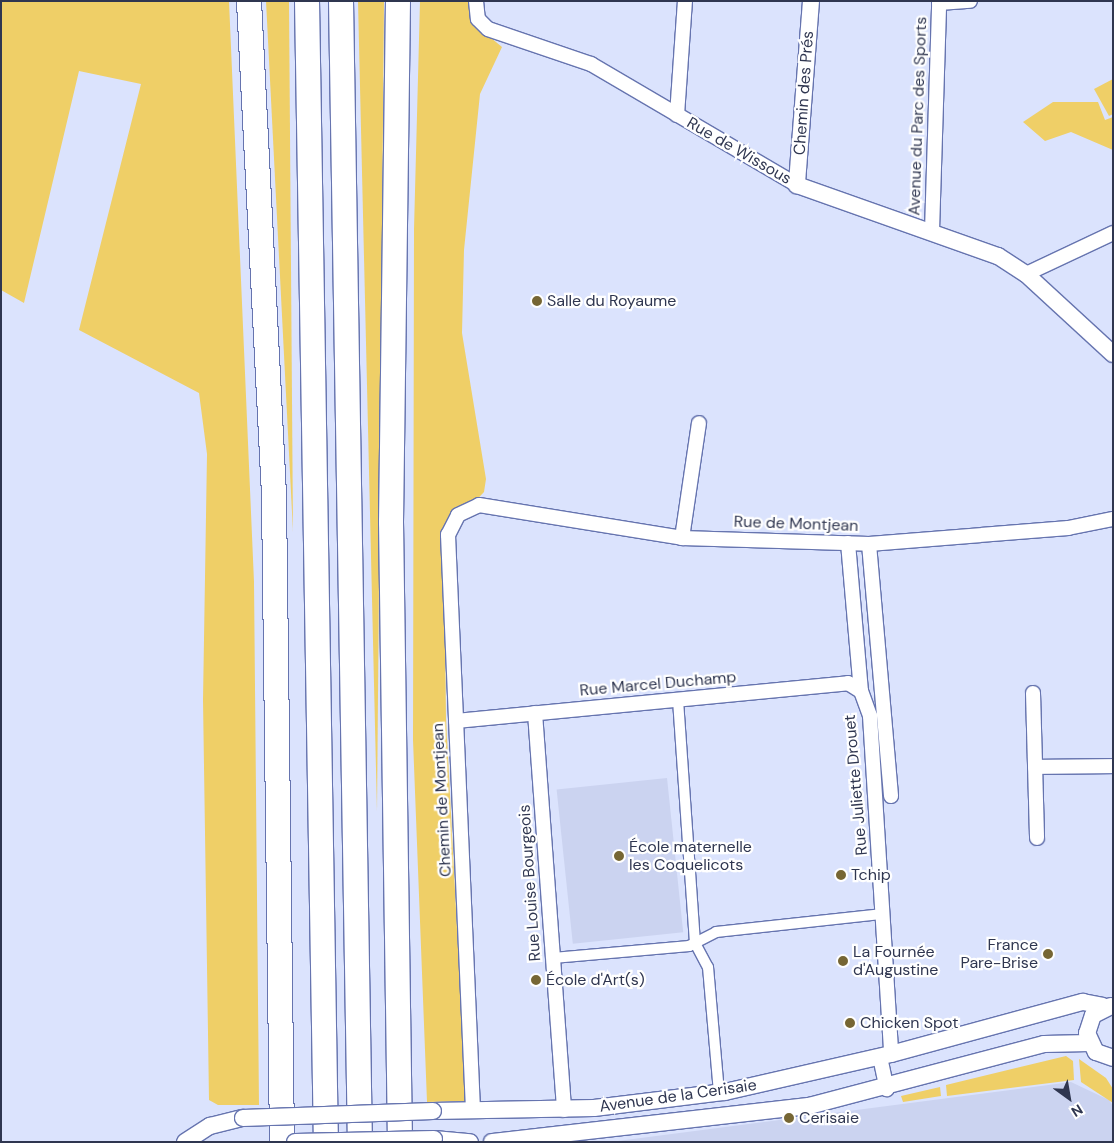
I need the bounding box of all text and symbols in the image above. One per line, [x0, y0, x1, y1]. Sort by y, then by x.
street label: Avenue du Parc des Sports [905, 16, 931, 216]
street label: Chemin des Prés [790, 30, 818, 156]
street label: Rue de Wissous [683, 113, 795, 189]
place label: Salle du Royaume [547, 291, 676, 311]
marker: Salle du Royaume [531, 295, 543, 307]
street label: Rue de Montjean [733, 512, 859, 536]
street label: Rue Marcel Duchamp [579, 668, 737, 700]
street label: Rue Juliette Drouet [840, 714, 872, 856]
street label: Chemin de Montjean [428, 723, 456, 877]
street label: Rue Louise Bourgeois [515, 804, 545, 962]
place label: École maternelle les Coquelicots [629, 837, 752, 875]
marker: École maternelle les Coquelicots [613, 850, 625, 862]
place label: Tchip [851, 865, 891, 885]
marker: Tchip [835, 869, 847, 881]
place label: France Pare-Brise [960, 935, 1038, 973]
place label: La Fournée d'Augustine [853, 942, 938, 980]
marker: France Pare-Brise [1042, 948, 1054, 960]
marker: La Fournée d'Augustine [837, 955, 849, 967]
place label: École d'Art(s) [546, 970, 645, 990]
marker: École d'Art(s) [530, 974, 542, 986]
place label: Chicken Spot [860, 1013, 958, 1033]
marker: Chicken Spot [844, 1017, 856, 1029]
north arrow [1044, 1073, 1094, 1123]
street label: Avenue de la Cerisaie [598, 1075, 758, 1117]
text: N [1068, 1100, 1086, 1121]
place label: Cerisaie [799, 1108, 859, 1128]
marker: Cerisaie [783, 1112, 795, 1124]

